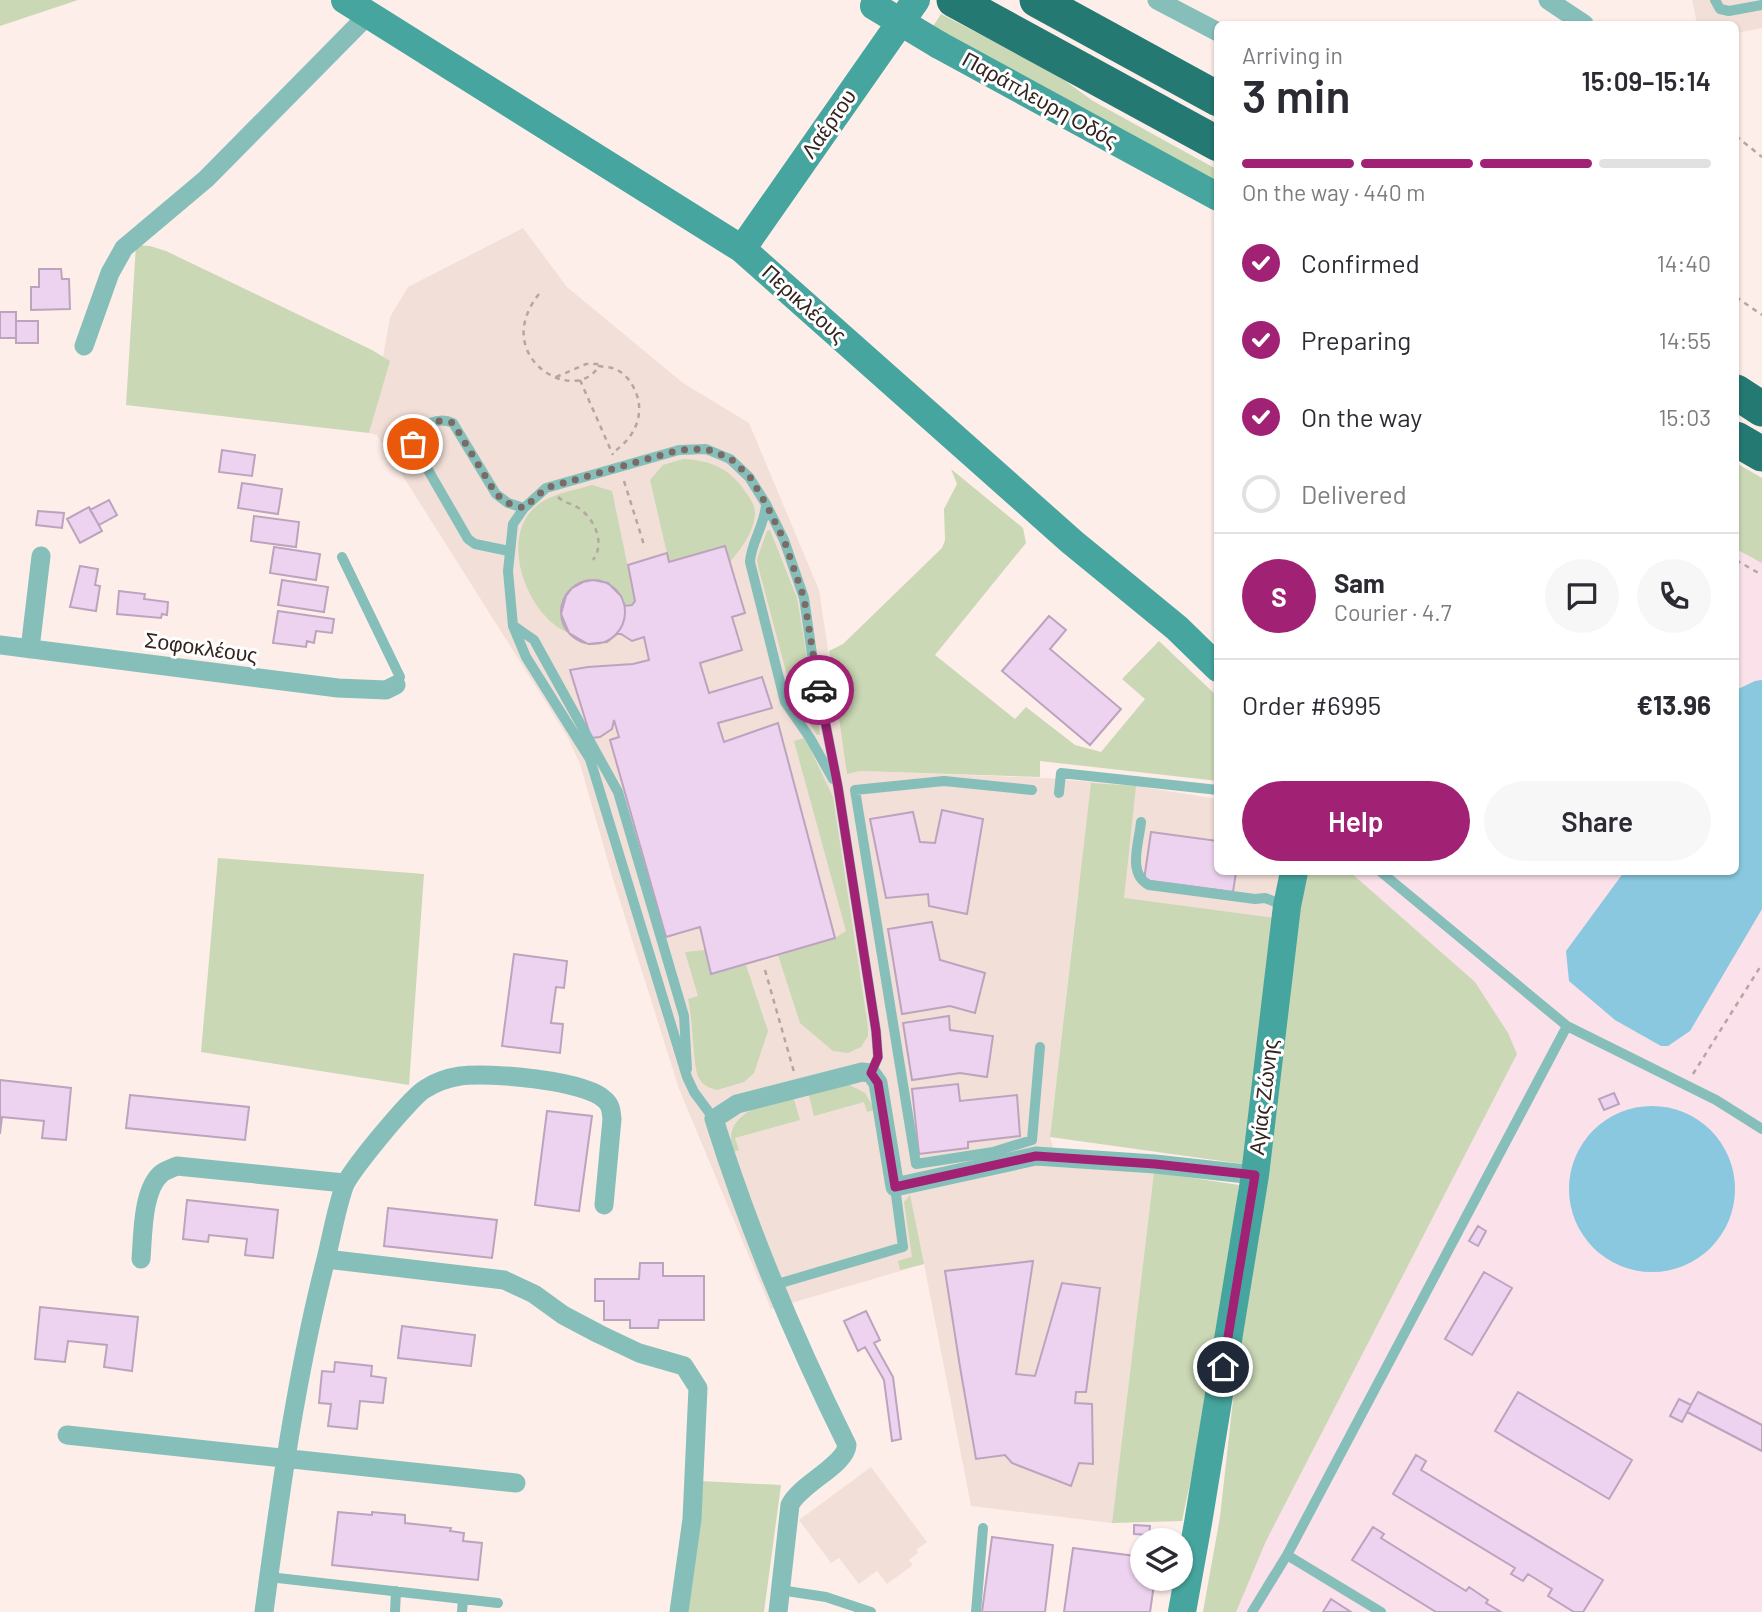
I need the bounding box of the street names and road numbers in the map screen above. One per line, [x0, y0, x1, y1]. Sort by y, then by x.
street label: Παράπλευρη Οδός [959, 46, 1123, 152]
street label: Λαέρτου [795, 84, 860, 162]
street label: Περικλέους [758, 259, 852, 347]
street label: Σοφοκλέους [143, 626, 259, 667]
street label: Αγίας Ζώνης [1243, 1037, 1282, 1156]

